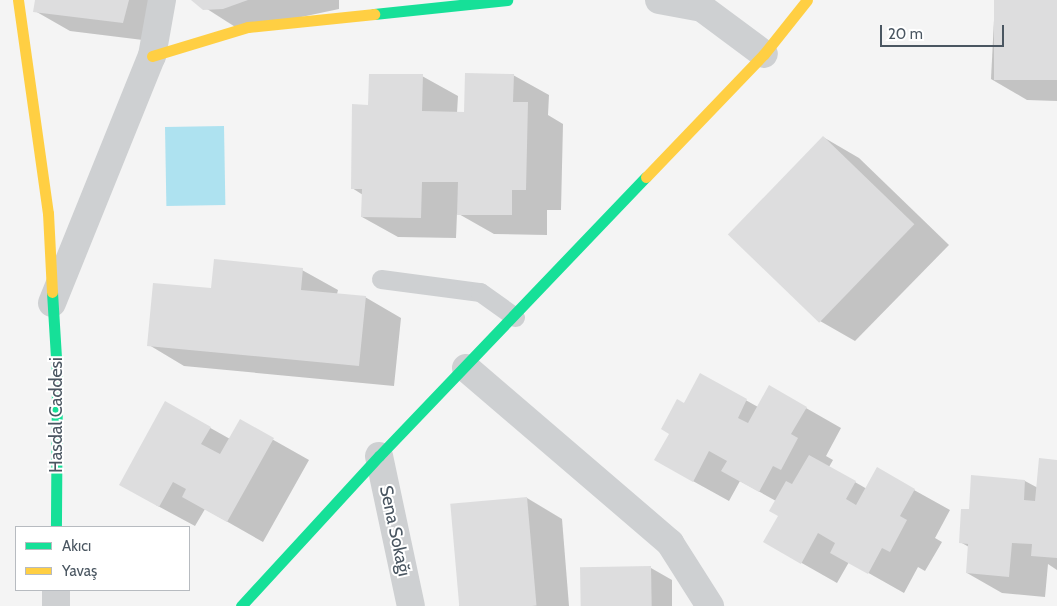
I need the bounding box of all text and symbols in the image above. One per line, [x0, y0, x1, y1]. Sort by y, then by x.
scale bar [882, 15, 1006, 47]
text: 20 m [888, 25, 923, 43]
street label: Hasdal Caddesi [45, 357, 67, 473]
street label: Sena Sokağı [375, 484, 415, 578]
legend [15, 526, 190, 591]
text: Akıcı [62, 537, 91, 555]
text: Yavaş [62, 562, 97, 580]

